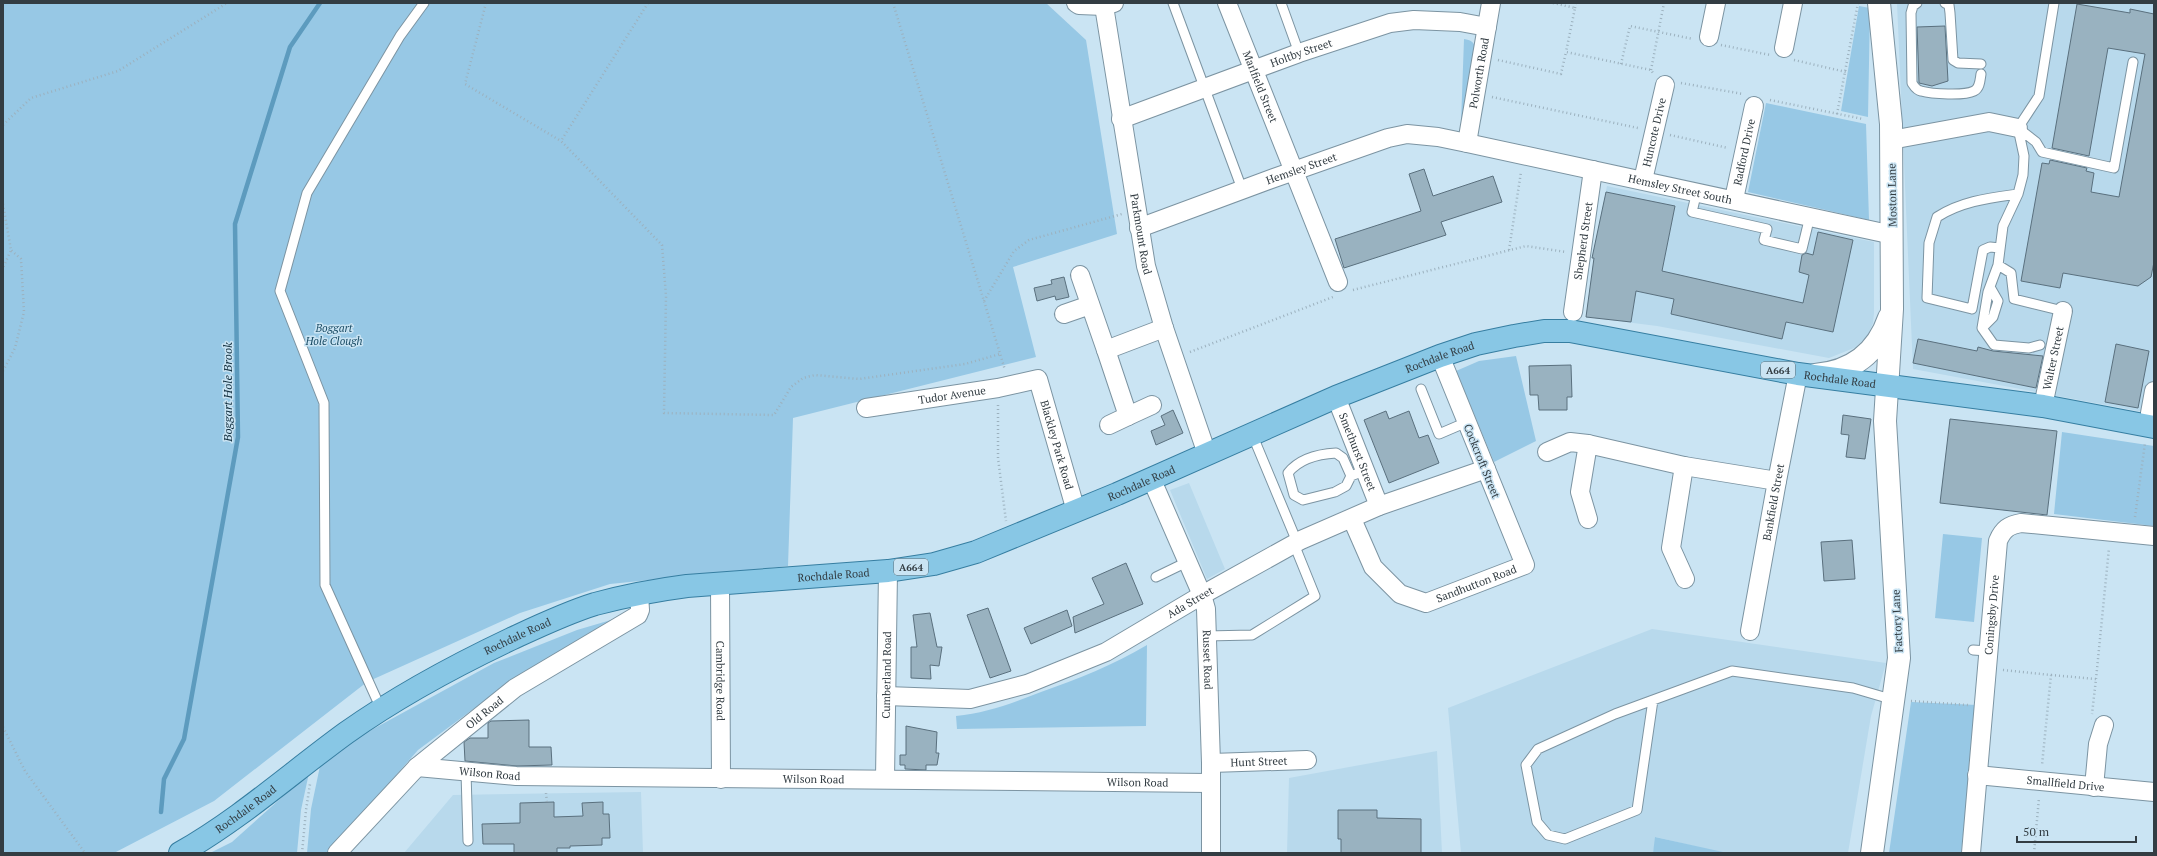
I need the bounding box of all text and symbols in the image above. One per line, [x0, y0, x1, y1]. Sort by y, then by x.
street label: Holtby Street [1268, 36, 1334, 70]
street label: Polworth Road [1466, 37, 1492, 110]
street label: Marlfield Street [1240, 49, 1281, 125]
street label: Huncote Drive [1639, 96, 1669, 168]
street label: Radford Drive [1730, 117, 1758, 187]
street label: Hemsley Street [1264, 150, 1339, 187]
street label: Moston Lane [1884, 163, 1900, 227]
street label: Hemsley Street South [1627, 171, 1734, 207]
street label: Parkmount Road [1127, 193, 1155, 276]
street label: Shepherd Street [1571, 201, 1595, 281]
park label: Boggart Hole Clough [304, 321, 363, 348]
street label: Walter Street [2040, 325, 2067, 391]
street label: Rochdale Road [1403, 338, 1476, 376]
water label: Boggart Hole Brook [220, 342, 235, 443]
road number: A664 [1761, 362, 1795, 378]
street label: Rochdale Road [1803, 368, 1877, 391]
street label: Tudor Avenue [917, 383, 987, 407]
street label: Blackley Park Road [1037, 398, 1076, 491]
street label: Smethurst Street [1336, 411, 1379, 493]
street label: Cockcroft Street [1461, 422, 1503, 500]
street label: Rochdale Road [1106, 462, 1177, 504]
street label: Bankfield Street [1759, 462, 1787, 542]
road number: A664 [894, 559, 928, 575]
street label: Sandhutton Road [1434, 562, 1519, 605]
street label: Rochdale Road [797, 565, 870, 585]
street label: Coningsby Drive [1981, 574, 2002, 655]
street label: Ada Street [1164, 583, 1216, 621]
street label: Factory Lane [1888, 589, 1906, 653]
street label: Rochdale Road [482, 615, 553, 658]
street label: Russet Road [1200, 630, 1216, 690]
street label: Cumberland Road [879, 631, 894, 719]
street label: Cambridge Road [713, 641, 728, 721]
street label: Old Road [463, 693, 506, 732]
street label: Hunt Street [1230, 754, 1288, 769]
street label: Wilson Road [458, 764, 520, 783]
street label: Wilson Road [783, 772, 844, 786]
street label: Smallfield Drive [2026, 773, 2106, 794]
street label: Wilson Road [1107, 775, 1168, 790]
street label: Rochdale Road [212, 782, 279, 836]
scale bar [2017, 818, 2136, 844]
text: 50 m [2023, 824, 2050, 839]

